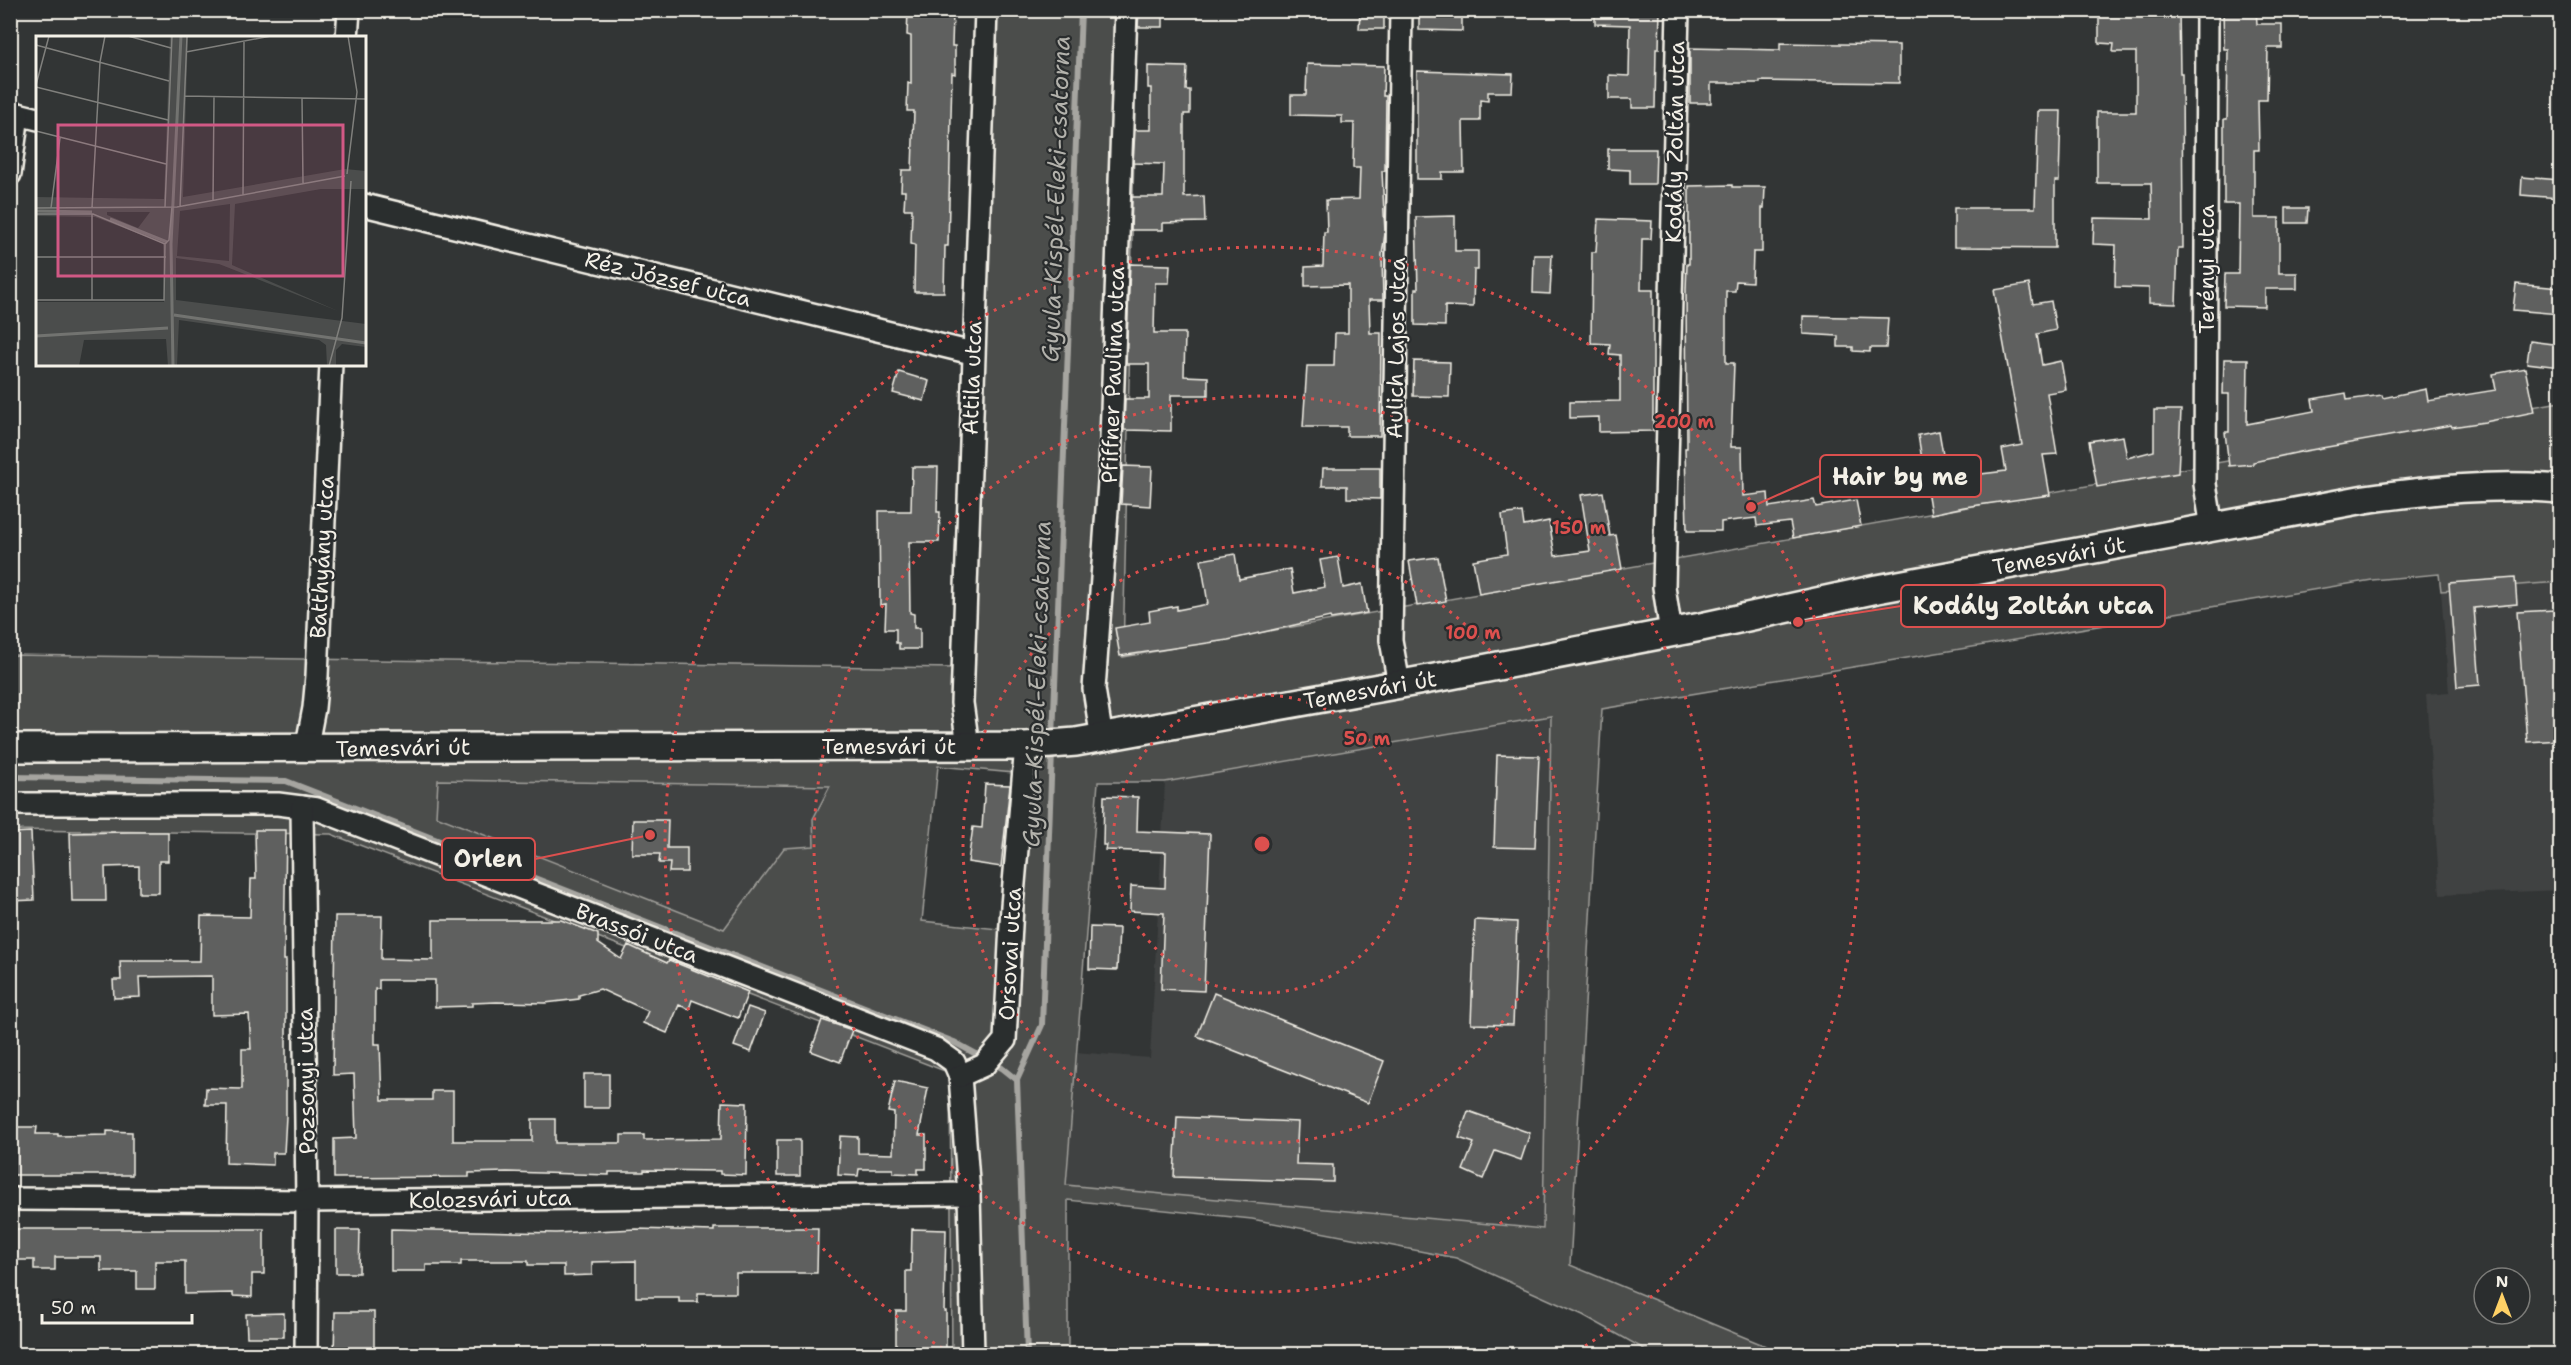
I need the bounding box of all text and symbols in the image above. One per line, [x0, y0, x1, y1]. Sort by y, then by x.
water label: Gyula-Kispél-Eleki-csatorna [1034, 35, 1078, 363]
inset map [36, 36, 366, 366]
street label: Kodály Zoltán utca [1659, 40, 1691, 243]
street label: Terényi utca [2192, 204, 2221, 334]
street label: Réz József utca [582, 244, 754, 314]
street label: Aulich Lajos utca [1380, 257, 1412, 439]
street label: Pfiffner Paulina utca [1095, 266, 1131, 484]
street label: Attila utca [956, 320, 988, 435]
text: 200 m [1654, 410, 1715, 434]
callout: Hair by me [1820, 455, 1981, 497]
text: Hair by me [1832, 461, 1968, 493]
street label: Batthyány utca [303, 474, 341, 639]
text: 150 m [1552, 516, 1607, 540]
water label: Gyula-Kispél-Eleki-csatorna [1015, 520, 1059, 848]
street label: Temesvári út [1990, 530, 2128, 582]
callout: Kodály Zoltán utca [1901, 585, 2165, 627]
text: Kodály Zoltán utca [1913, 590, 2154, 622]
text: 100 m [1445, 621, 1501, 645]
street label: Temesvári út [1301, 664, 1439, 716]
text: 50 m [1344, 727, 1391, 751]
street label: Temesvári út [335, 732, 471, 764]
street label: Temesvári út [822, 732, 956, 761]
centre of rings [1252, 834, 1272, 854]
callout: Orlen [442, 838, 535, 880]
text: Orlen [454, 843, 522, 875]
street label: Orsovai utca [992, 886, 1028, 1021]
street label: Brassói utca [572, 896, 703, 970]
street label: Pozsonyi utca [290, 1007, 322, 1155]
street label: Kolozsvári utca [408, 1183, 572, 1215]
north arrow [2472, 1266, 2532, 1326]
text: N [2496, 1271, 2508, 1292]
scale bar [42, 1287, 192, 1325]
text: 50 m [51, 1296, 96, 1320]

